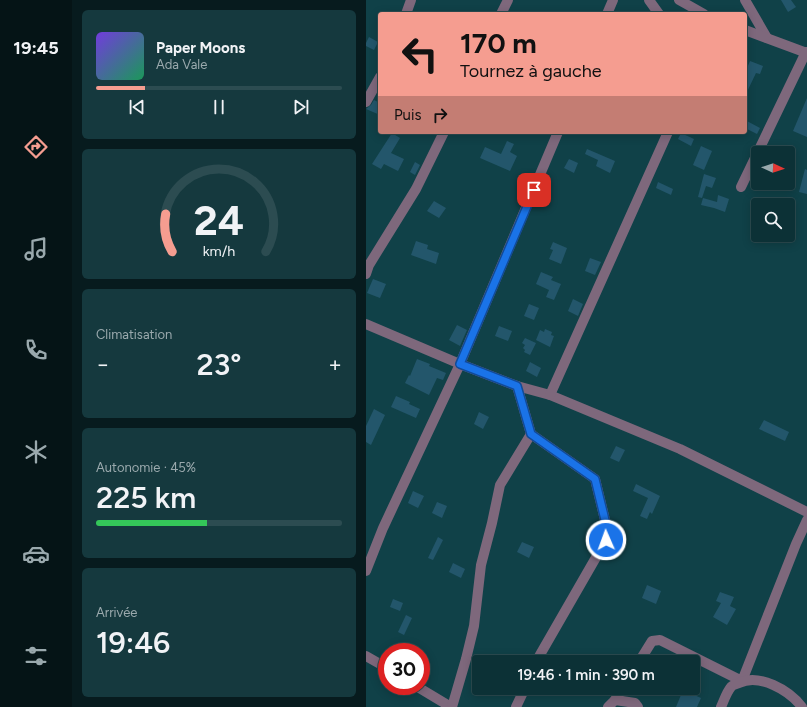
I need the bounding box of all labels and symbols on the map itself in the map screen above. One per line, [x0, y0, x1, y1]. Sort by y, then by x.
north arrow [751, 146, 795, 190]
pin [517, 173, 551, 207]
position arrow [585, 519, 627, 561]
speed limit sign: 30 [378, 643, 430, 695]

